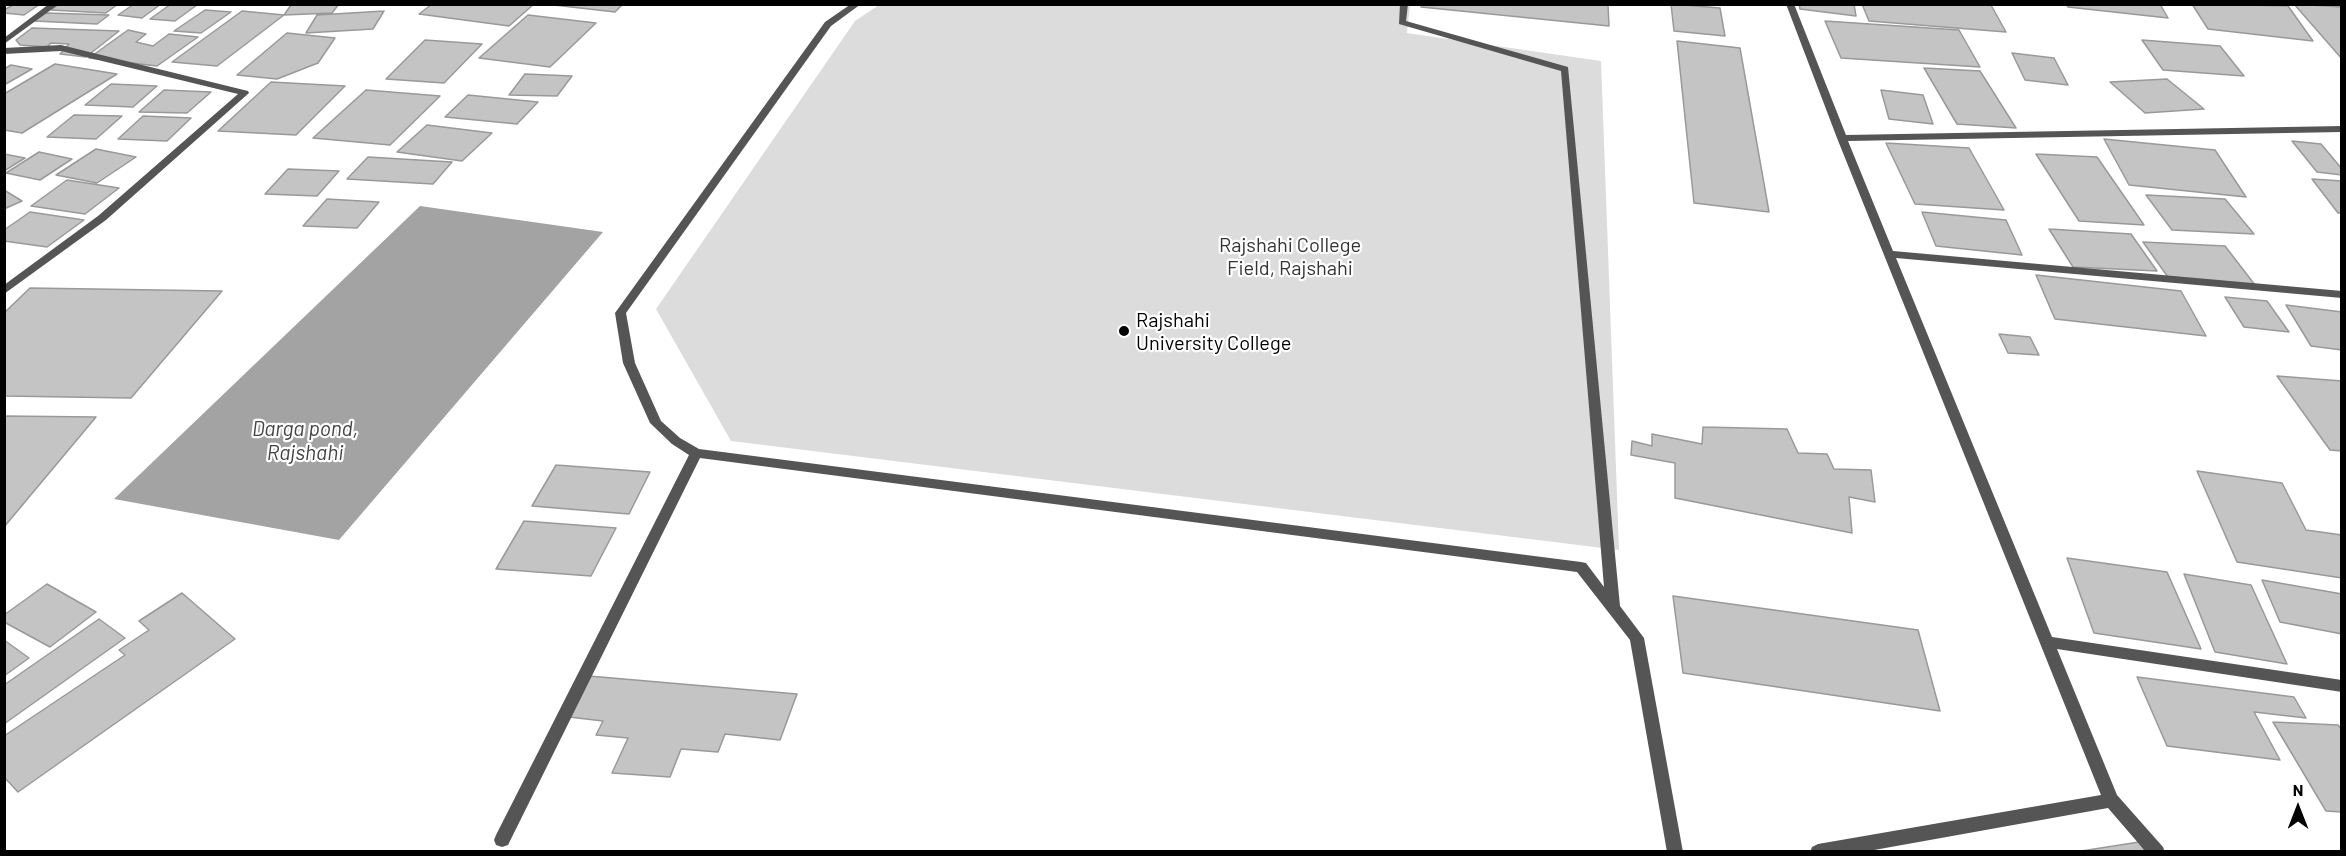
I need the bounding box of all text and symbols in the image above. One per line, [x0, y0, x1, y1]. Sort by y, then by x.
park label: Rajshahi College Field, Rajshahi [1219, 233, 1361, 280]
place label: Rajshahi University College [1136, 308, 1291, 355]
marker: Rajshahi University College [1117, 324, 1131, 338]
water label: Darga pond, Rajshahi [252, 416, 358, 466]
north arrow [2268, 778, 2328, 838]
text: N [2293, 780, 2303, 799]

